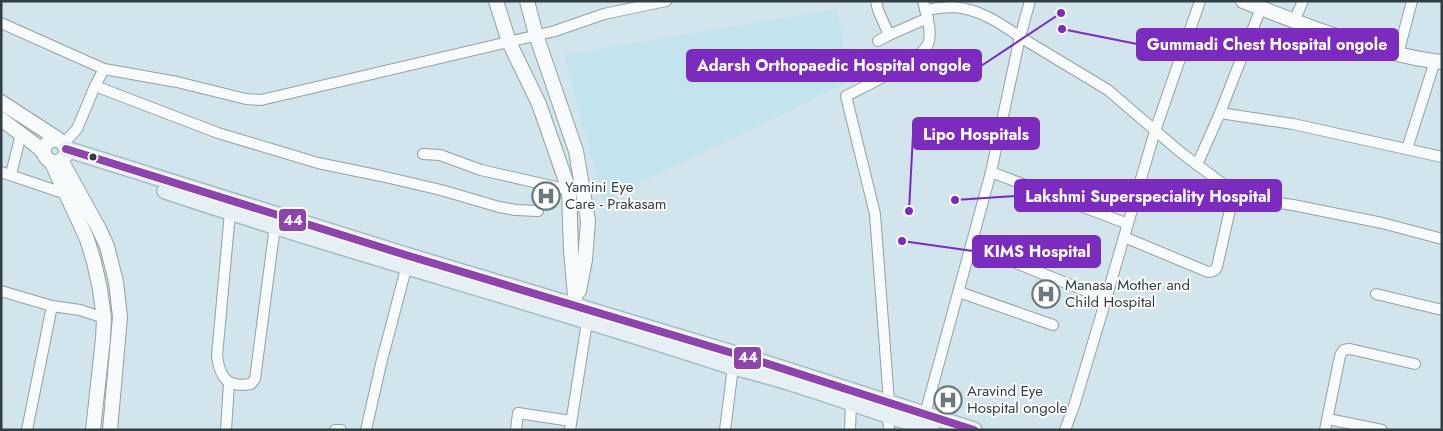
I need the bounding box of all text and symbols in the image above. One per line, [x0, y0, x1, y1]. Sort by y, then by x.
callout: Gummadi Chest Hospital ongole [1137, 29, 1398, 60]
text: Gummadi Chest Hospital ongole [1147, 33, 1387, 56]
callout: Adarsh Orthopaedic Hospital ongole [687, 50, 981, 81]
text: Adarsh Orthopaedic Hospital ongole [696, 54, 971, 77]
callout: Lipo Hospitals [913, 118, 1039, 149]
text: Lipo Hospitals [923, 123, 1029, 146]
unlabelled marker [88, 152, 98, 162]
place label: Yamini Eye Care - Prakasam [565, 176, 666, 215]
callout: Lakshmi Superspeciality Hospital [1015, 180, 1281, 211]
hospital icon: Yamini Eye Care - Prakasam [531, 181, 561, 211]
text: Lakshmi Superspeciality Hospital [1025, 185, 1271, 208]
line badge: 44 [278, 208, 307, 232]
text: 44 [283, 210, 303, 230]
callout: KIMS Hospital [973, 236, 1100, 267]
text: KIMS Hospital [984, 240, 1091, 263]
place label: Manasa Mother and Child Hospital [1065, 274, 1190, 313]
hospital icon: Manasa Mother and Child Hospital [1031, 279, 1061, 309]
line badge: 44 [733, 346, 762, 370]
text: 44 [738, 347, 758, 367]
place label: Aravind Eye Hospital ongole [967, 380, 1067, 419]
hospital icon: Aravind Eye Hospital ongole [933, 385, 963, 415]

